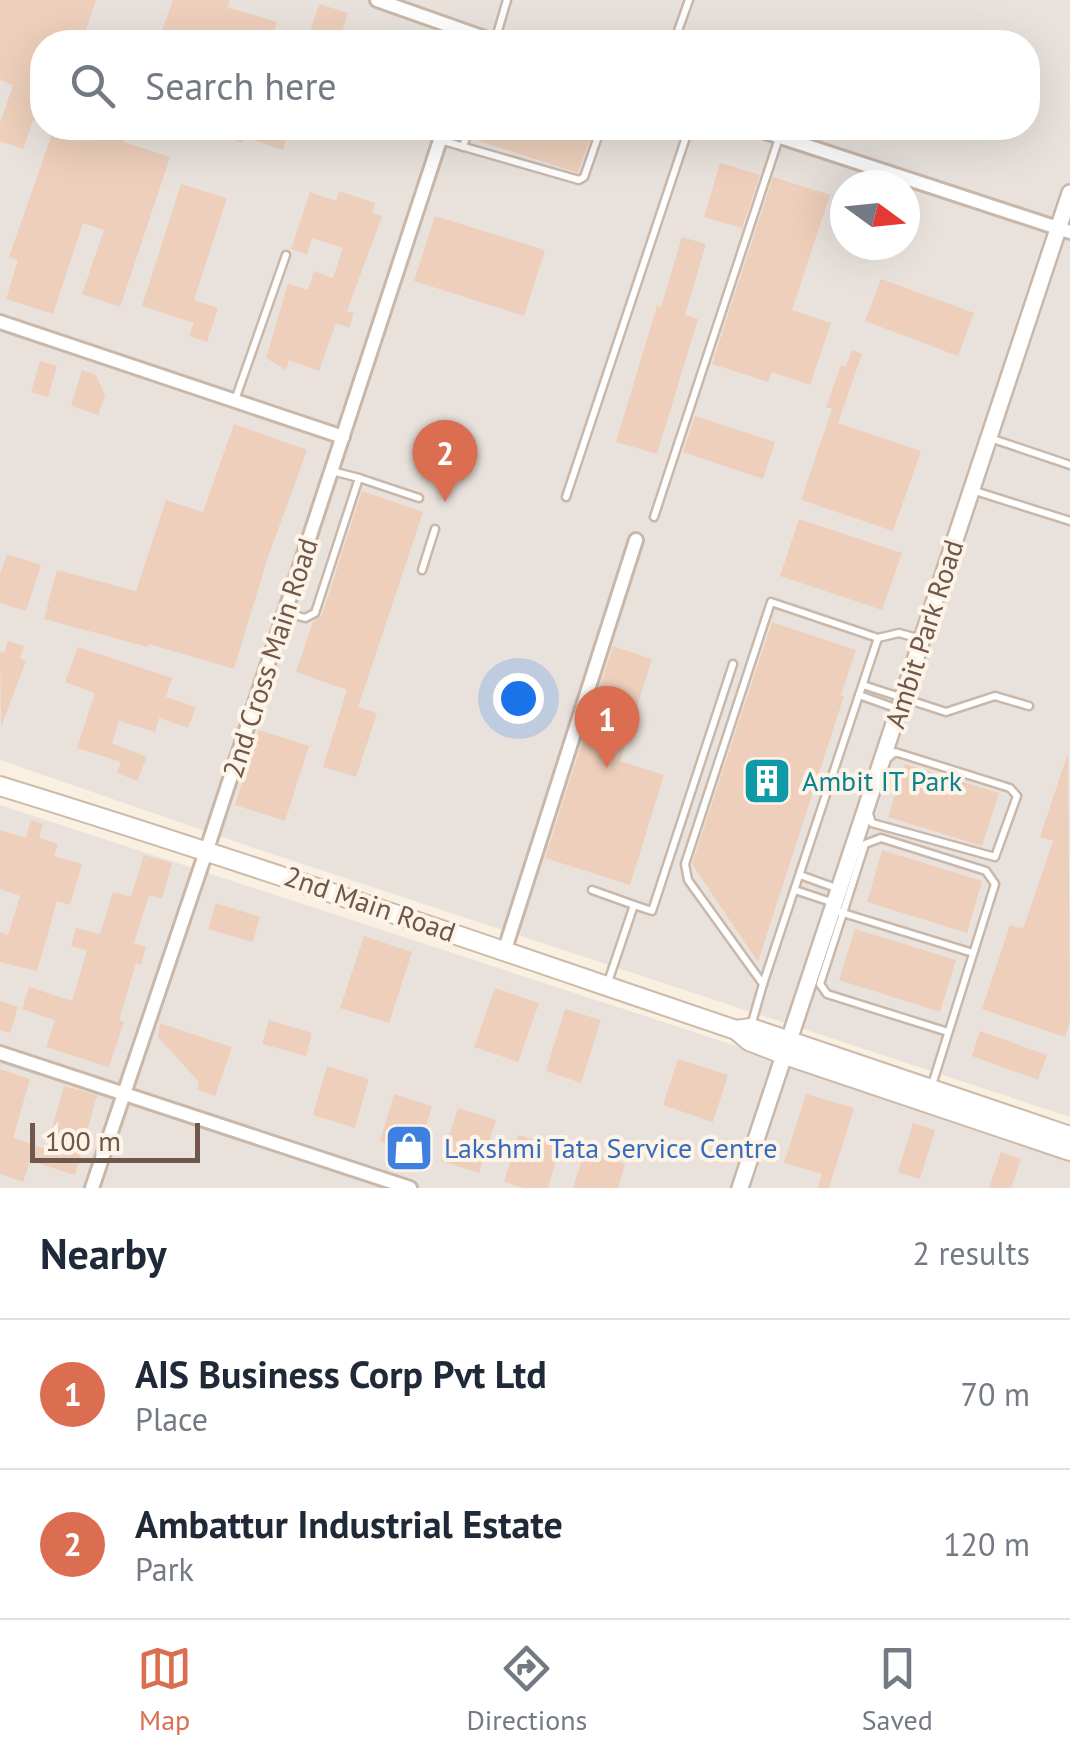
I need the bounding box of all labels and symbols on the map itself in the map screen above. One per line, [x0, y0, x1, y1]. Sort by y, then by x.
north arrow [830, 170, 920, 260]
pin: 2 [412, 420, 478, 502]
street label: 2nd Cross Main Road [213, 533, 326, 782]
street label: Ambit Park Road [876, 535, 971, 733]
your location [493, 673, 544, 724]
pin: 1 [574, 686, 640, 768]
building icon: Ambit IT Park [741, 755, 793, 807]
place label: Ambit IT Park [802, 762, 963, 799]
street label: 2nd Main Road [280, 857, 461, 950]
scale bar [30, 1118, 200, 1162]
shop icon: Lakshmi Tata Service Centre [383, 1122, 435, 1174]
place label: Lakshmi Tata Service Centre [444, 1129, 778, 1166]

